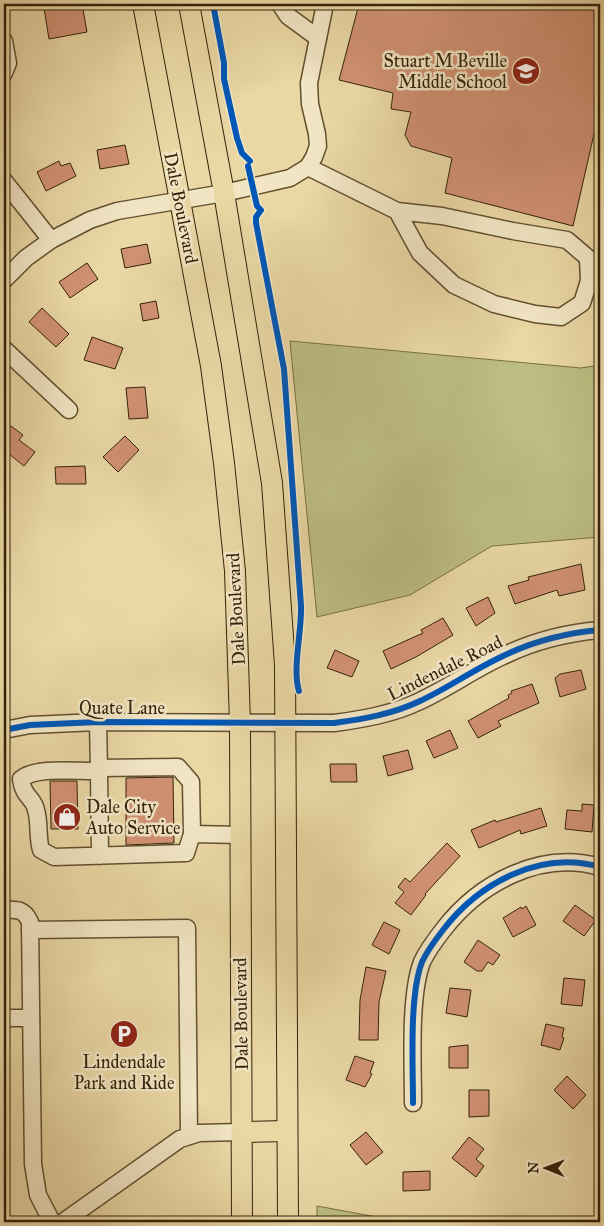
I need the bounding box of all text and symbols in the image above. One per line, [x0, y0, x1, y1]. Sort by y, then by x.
place label: Stuart M Beville Middle School [384, 50, 507, 93]
school or university icon: Stuart M Beville Middle School [511, 56, 541, 86]
street label: Dale Boulevard [159, 151, 203, 265]
street label: Dale Boulevard [222, 552, 250, 666]
street label: Lindendale Road [384, 631, 506, 705]
street label: Quate Lane [79, 697, 165, 719]
place label: Dale City Auto Service [85, 796, 180, 839]
shop icon: Dale City Auto Service [52, 802, 82, 832]
street label: Dale Boulevard [229, 957, 253, 1071]
parking icon: Lindendale Park and Ride [109, 1019, 139, 1049]
place label: Lindendale Park and Ride [74, 1051, 174, 1094]
north arrow [522, 1144, 572, 1194]
text: N [525, 1162, 542, 1174]

